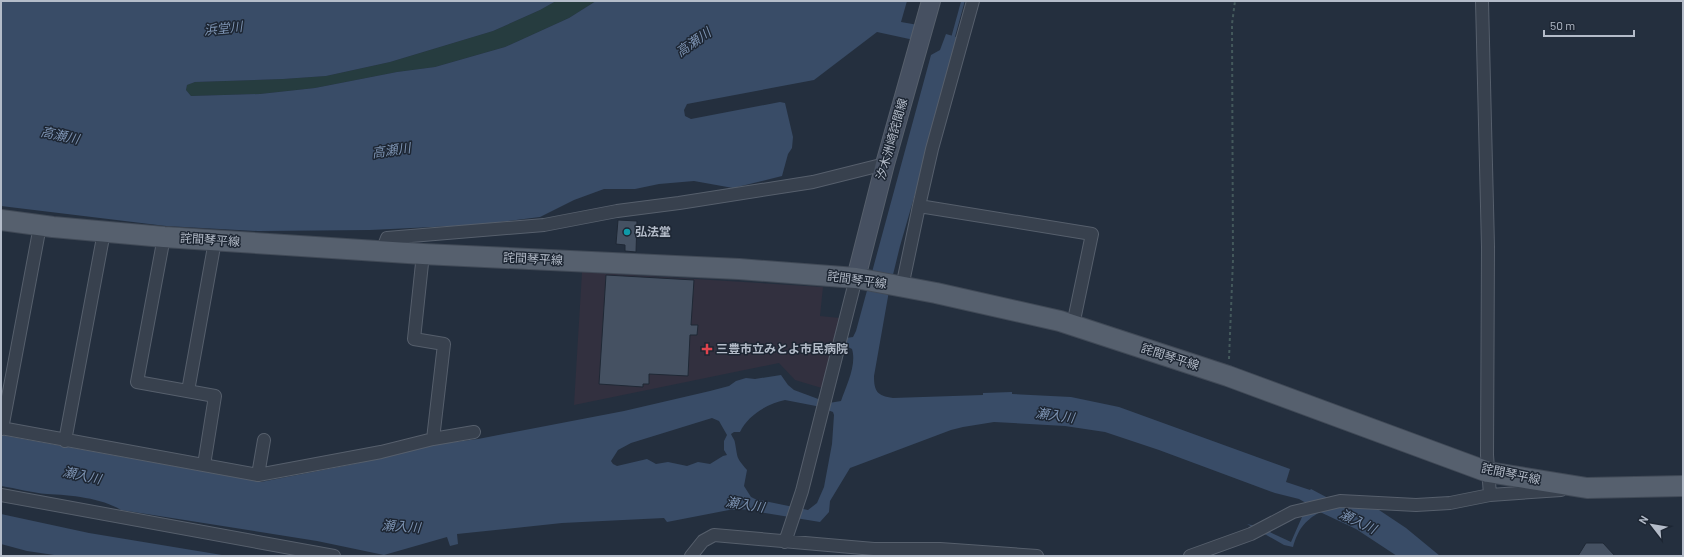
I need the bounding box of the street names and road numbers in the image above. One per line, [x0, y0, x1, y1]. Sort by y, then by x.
street label: 汐木洲崎詫間線 [873, 96, 909, 181]
street label: 詫間琴平線 [180, 230, 240, 248]
street label: 詫間琴平線 [503, 249, 563, 267]
street label: 詫間琴平線 [826, 268, 888, 290]
street label: 詫間琴平線 [1140, 340, 1201, 372]
street label: 詫間琴平線 [1480, 460, 1542, 486]

